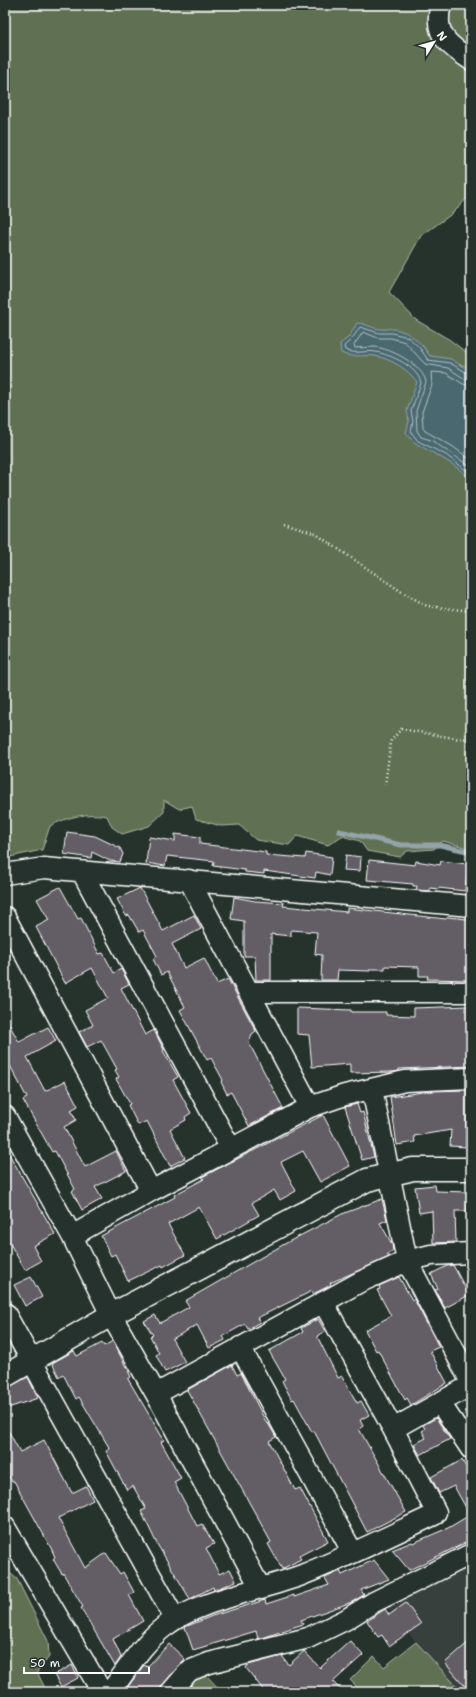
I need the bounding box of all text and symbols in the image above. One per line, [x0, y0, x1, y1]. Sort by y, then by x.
north arrow [414, 22, 454, 62]
text: N [433, 28, 450, 45]
scale bar [24, 1649, 149, 1675]
text: 50 m [30, 1655, 60, 1671]

